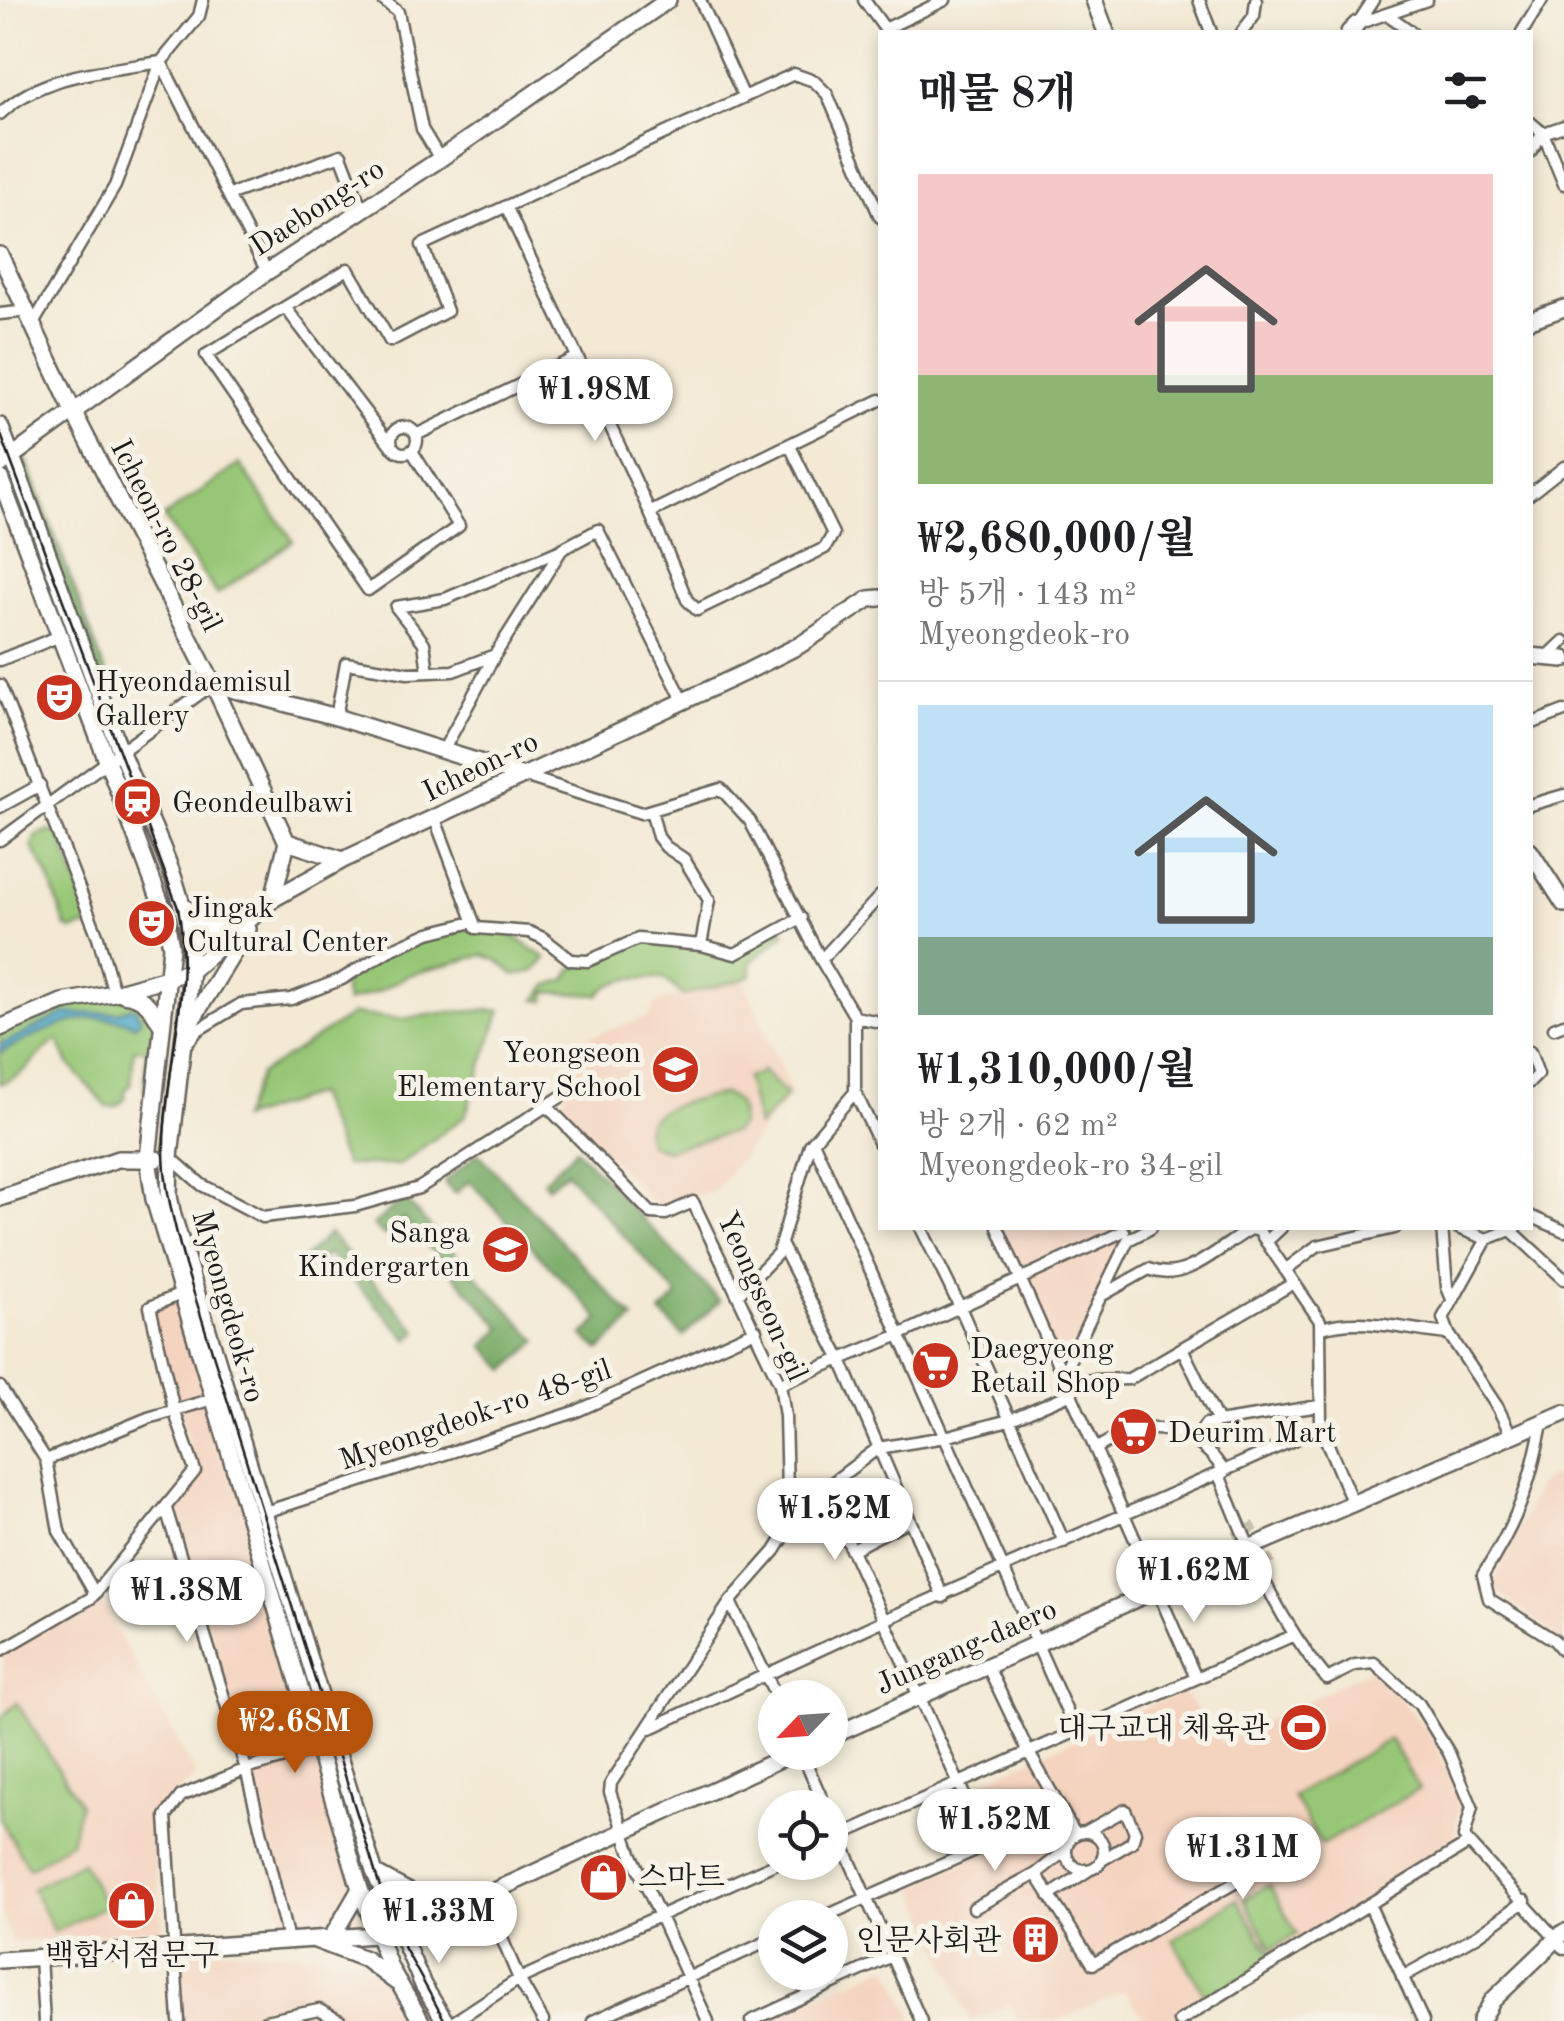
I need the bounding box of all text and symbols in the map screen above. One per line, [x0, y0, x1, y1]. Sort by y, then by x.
icon: filters [1438, 63, 1493, 118]
text: 매물 8개 [918, 75, 1076, 117]
street label: Daebong-ro [246, 154, 390, 263]
icon: home [1116, 239, 1296, 419]
pin: ₩1.98M [514, 359, 676, 444]
text: ₩1.98M [539, 375, 651, 407]
street label: Icheon-ro 28-gil [104, 435, 227, 637]
text: ₩2,680,000/월 [918, 520, 1196, 562]
text: 방 5개 · 143 m² [918, 580, 1136, 612]
text: Myeongdeok-ro [918, 620, 1130, 652]
place label: Hyeondaemisul Gallery [95, 668, 291, 732]
theatre icon: Hyeondaemisul Gallery [34, 672, 86, 724]
street label: Icheon-ro [418, 727, 543, 809]
icon: home [1116, 770, 1296, 950]
station icon: Geondeulbawi [111, 776, 163, 828]
place label: Geondeulbawi [172, 789, 353, 819]
place label: Jingak Cultural Center [187, 894, 388, 958]
theatre icon: Jingak Cultural Center [126, 898, 178, 950]
place label: Yeongseon Elementary School [397, 1039, 641, 1103]
school or university icon: Yeongseon Elementary School [650, 1043, 702, 1095]
text: ₩1,310,000/월 [918, 1051, 1196, 1093]
text: 방 2개 · 62 m² [918, 1111, 1118, 1143]
text: Myeongdeok-ro 34-gil [918, 1151, 1223, 1183]
street label: Myeongdeok-ro [185, 1207, 269, 1406]
street label: Yeongseon-gil [710, 1208, 812, 1386]
place label: Sanga Kindergarten [297, 1219, 470, 1283]
school or university icon: Sanga Kindergarten [479, 1223, 531, 1275]
place label: Daegyeong Retail Shop [970, 1335, 1121, 1399]
supermarket icon: Daegyeong Retail Shop [909, 1339, 961, 1391]
street label: Myeongdeok-ro 48-gil [336, 1355, 616, 1477]
supermarket icon: Deurim Mart [1107, 1406, 1159, 1458]
place label: Deurim Mart [1168, 1419, 1337, 1449]
pin: ₩1.52M [754, 1478, 916, 1563]
text: ₩1.52M [779, 1494, 891, 1526]
pin: ₩1.62M [1113, 1540, 1275, 1625]
text: ₩1.62M [1138, 1556, 1250, 1588]
pin: ₩1.38M [106, 1560, 268, 1645]
text: ₩1.38M [131, 1576, 243, 1608]
street label: Jungang-daero [872, 1595, 1062, 1701]
north arrow [758, 1680, 848, 1770]
map controls [758, 1680, 848, 1990]
pin: ₩2.68M [214, 1691, 376, 1776]
sports icon: 대구교대 체육관 [1278, 1702, 1330, 1754]
text: ₩2.68M [239, 1707, 351, 1739]
place label: 대구교대 체육관 [1058, 1713, 1270, 1745]
pin: ₩1.52M [914, 1789, 1076, 1874]
button: locate [758, 1790, 848, 1880]
text: ₩1.52M [939, 1805, 1051, 1837]
pin: ₩1.31M [1162, 1817, 1324, 1902]
text: ₩1.31M [1187, 1833, 1299, 1865]
shop icon: 스마트 [577, 1851, 629, 1903]
place label: 스마트 [638, 1862, 725, 1894]
shop icon: 백합서점문구 [106, 1880, 158, 1932]
pin: ₩1.33M [358, 1881, 520, 1966]
text: ₩1.33M [383, 1897, 495, 1929]
button: layers [758, 1900, 848, 1990]
building icon: 인문사회관 [1010, 1914, 1062, 1966]
place label: 인문사회관 [856, 1925, 1002, 1957]
place label: 백합서점문구 [45, 1940, 219, 1972]

